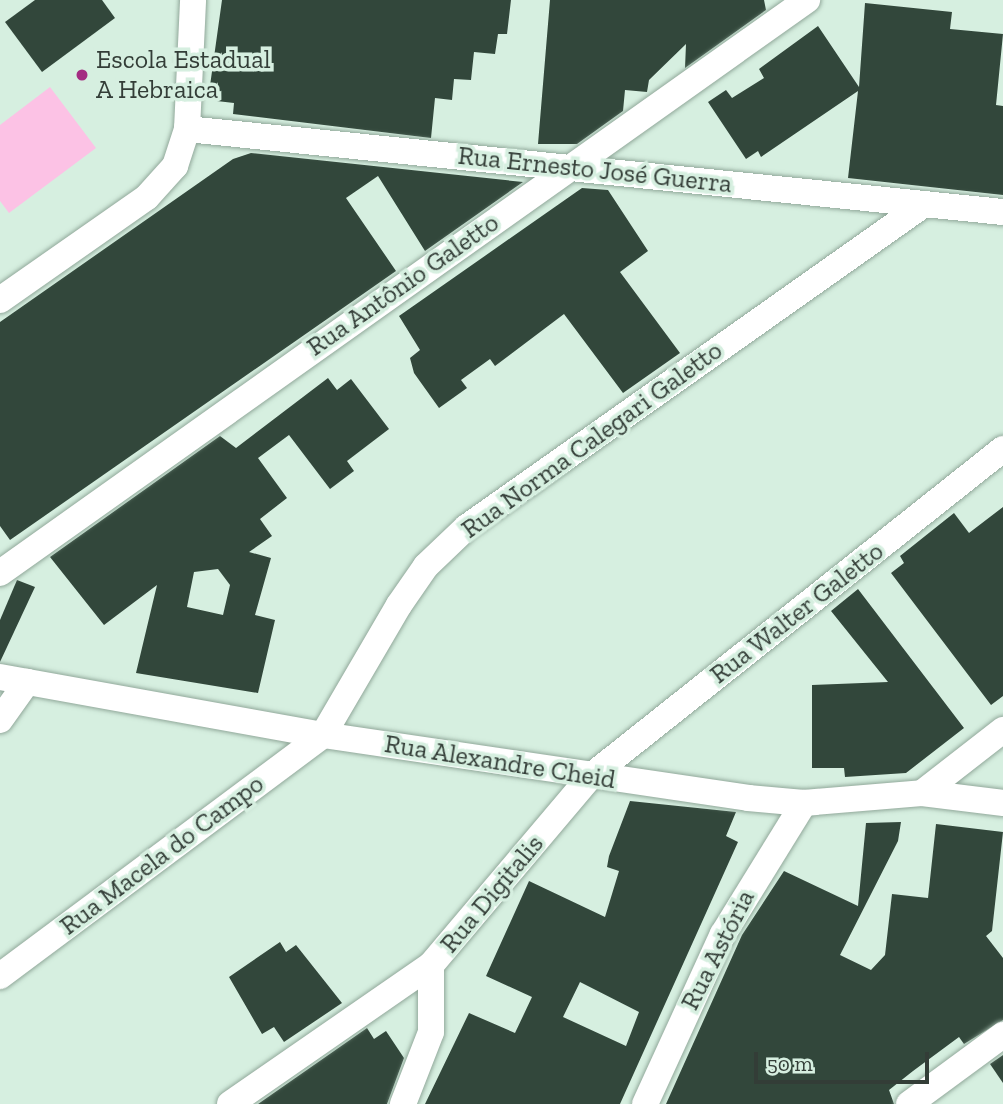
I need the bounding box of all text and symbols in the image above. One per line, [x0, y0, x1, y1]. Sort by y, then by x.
place label: Escola Estadual A Hebraica [96, 44, 271, 106]
marker: Escola Estadual A Hebraica [74, 67, 90, 83]
street label: Rua Ernesto José Guerra [456, 140, 734, 200]
street label: Rua Antônio Galetto [301, 207, 505, 363]
street label: Rua Norma Calegari Galetto [456, 335, 728, 545]
street label: Rua Walter Galetto [704, 535, 890, 691]
street label: Rua Alexandre Cheid [382, 728, 618, 796]
street label: Rua Macela do Campo [54, 768, 270, 942]
street label: Rua Digitalis [434, 829, 550, 959]
street label: Rua Astória [674, 885, 762, 1015]
scale bar [758, 1038, 933, 1082]
text: 50 m [767, 1051, 813, 1076]

